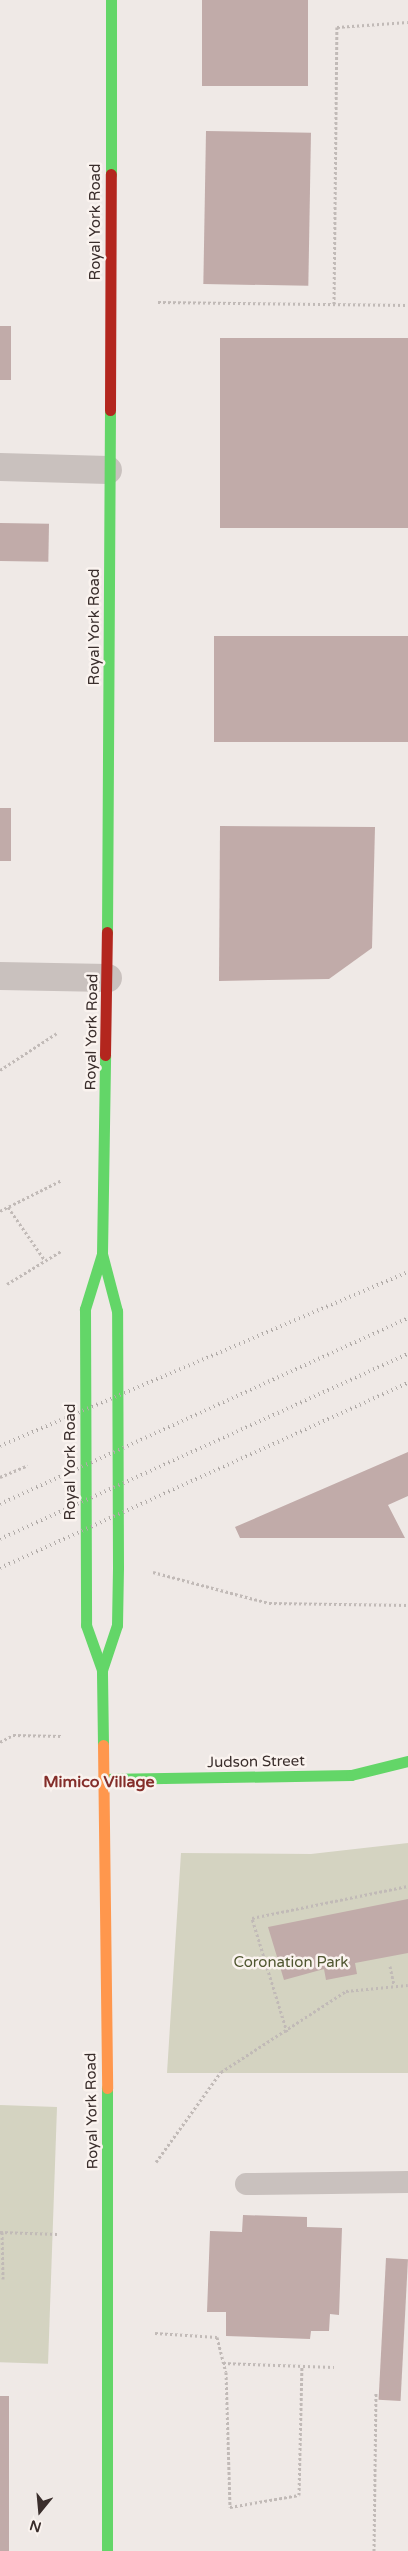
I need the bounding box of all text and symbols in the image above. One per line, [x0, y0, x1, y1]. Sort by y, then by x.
street label: Royal York Road [87, 164, 105, 280]
street label: Royal York Road [86, 569, 104, 685]
street label: Royal York Road [82, 973, 102, 1091]
street label: Royal York Road [62, 1404, 80, 1520]
street label: Judson Street [207, 1752, 305, 1772]
district label: Mimico Village [43, 1772, 155, 1792]
park label: Coronation Park [234, 1954, 348, 1972]
street label: Royal York Road [82, 2052, 102, 2170]
north arrow [15, 2486, 65, 2536]
text: N [28, 2516, 43, 2536]

